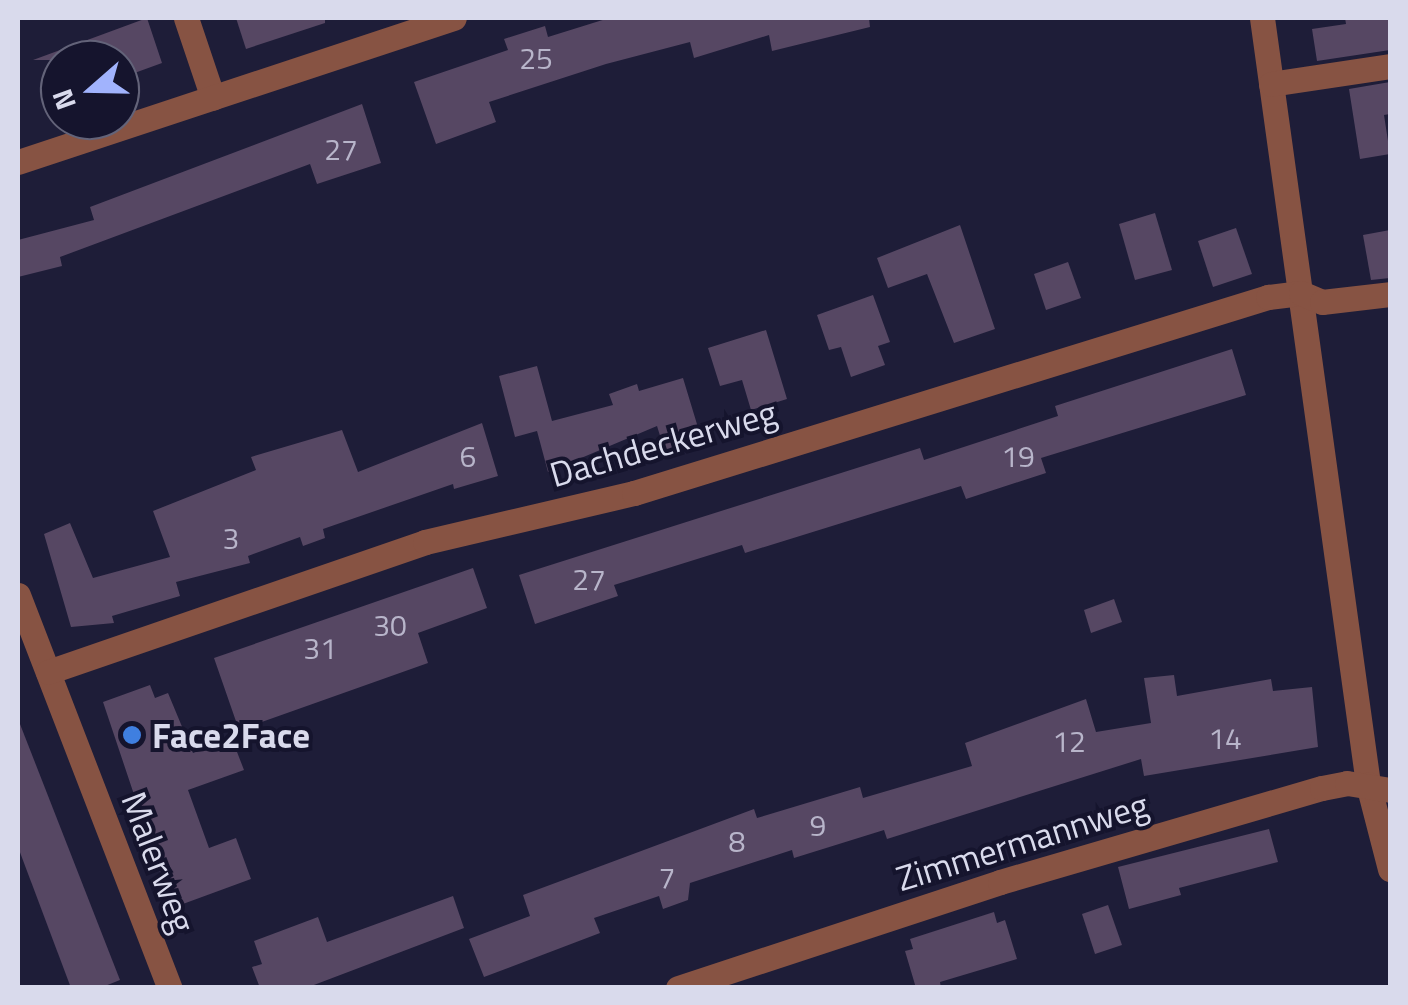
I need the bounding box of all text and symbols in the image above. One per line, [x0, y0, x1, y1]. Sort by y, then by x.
north arrow [40, 40, 140, 140]
house number: 25 [519, 40, 553, 76]
text: N [40, 83, 87, 116]
house number: 27 [324, 131, 358, 167]
street label: Dachdeckerweg [545, 391, 781, 495]
house number: 6 [460, 438, 476, 474]
house number: 19 [1001, 438, 1035, 474]
house number: 3 [223, 520, 239, 556]
house number: 27 [572, 561, 606, 597]
house number: 30 [373, 607, 407, 643]
house number: 31 [303, 630, 337, 666]
place label: Face2Face [152, 714, 310, 756]
house number: 14 [1208, 720, 1242, 756]
house number: 12 [1052, 723, 1086, 759]
marker: Face2Face [121, 724, 143, 746]
street label: Zimmermannweg [891, 783, 1153, 899]
street label: Malerweg [113, 786, 205, 938]
house number: 9 [810, 807, 826, 843]
house number: 8 [729, 823, 745, 859]
house number: 7 [659, 859, 675, 895]

